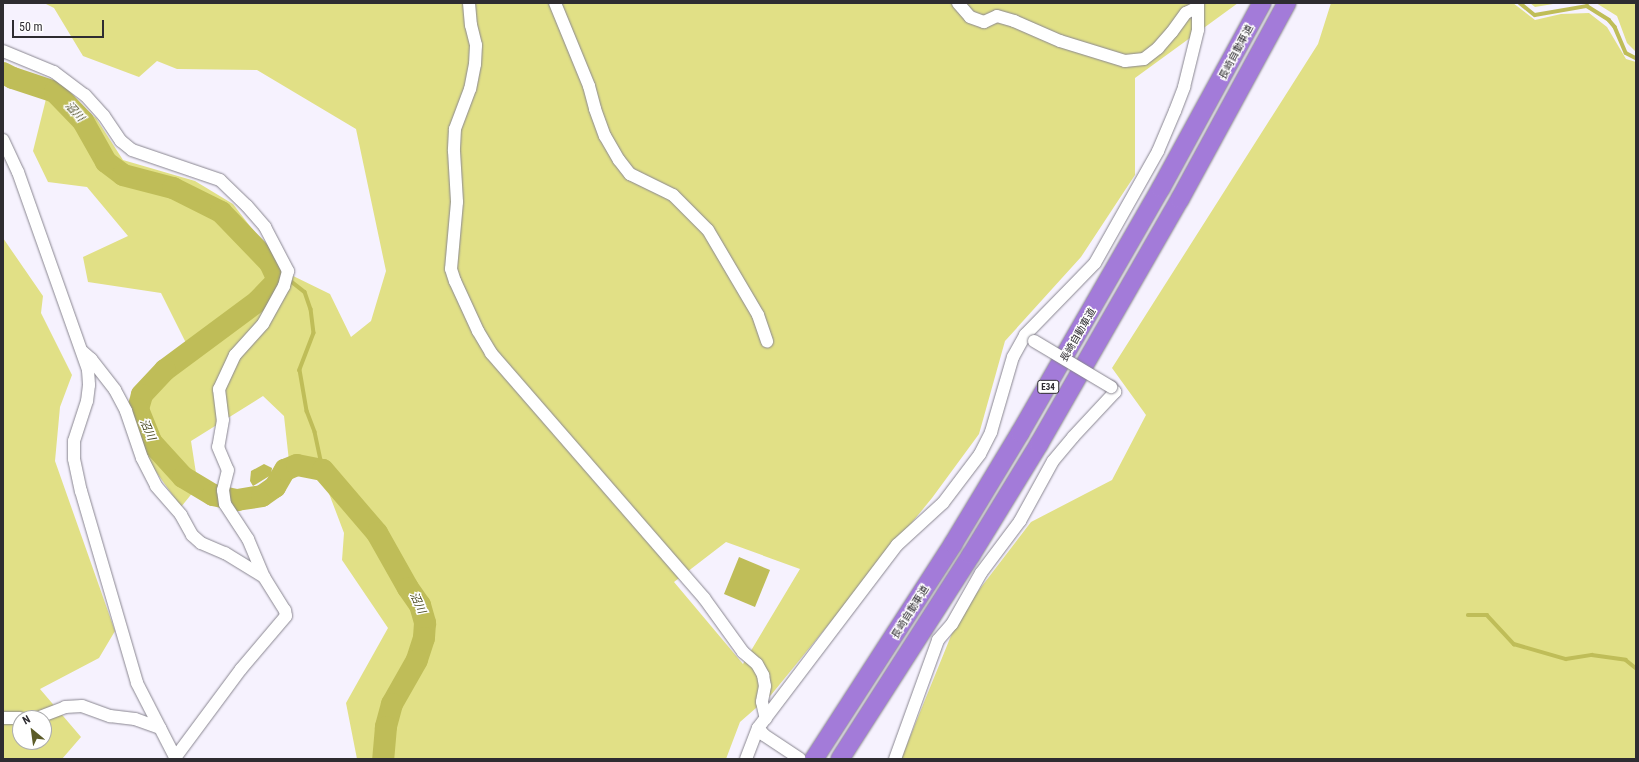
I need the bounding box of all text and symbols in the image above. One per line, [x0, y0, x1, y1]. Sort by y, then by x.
scale bar [14, 12, 106, 38]
text: 50 m [19, 20, 43, 34]
street label: 長崎自動車道 [1217, 23, 1255, 81]
water label: 沼川 [62, 99, 86, 125]
street label: 長崎自動車道 [1058, 306, 1098, 364]
road number: E34 [1037, 380, 1059, 394]
water label: 沼川 [136, 417, 158, 443]
street label: 長崎自動車道 [889, 583, 931, 641]
water label: 沼川 [406, 590, 428, 616]
north arrow [12, 710, 52, 750]
text: N [20, 713, 33, 727]

